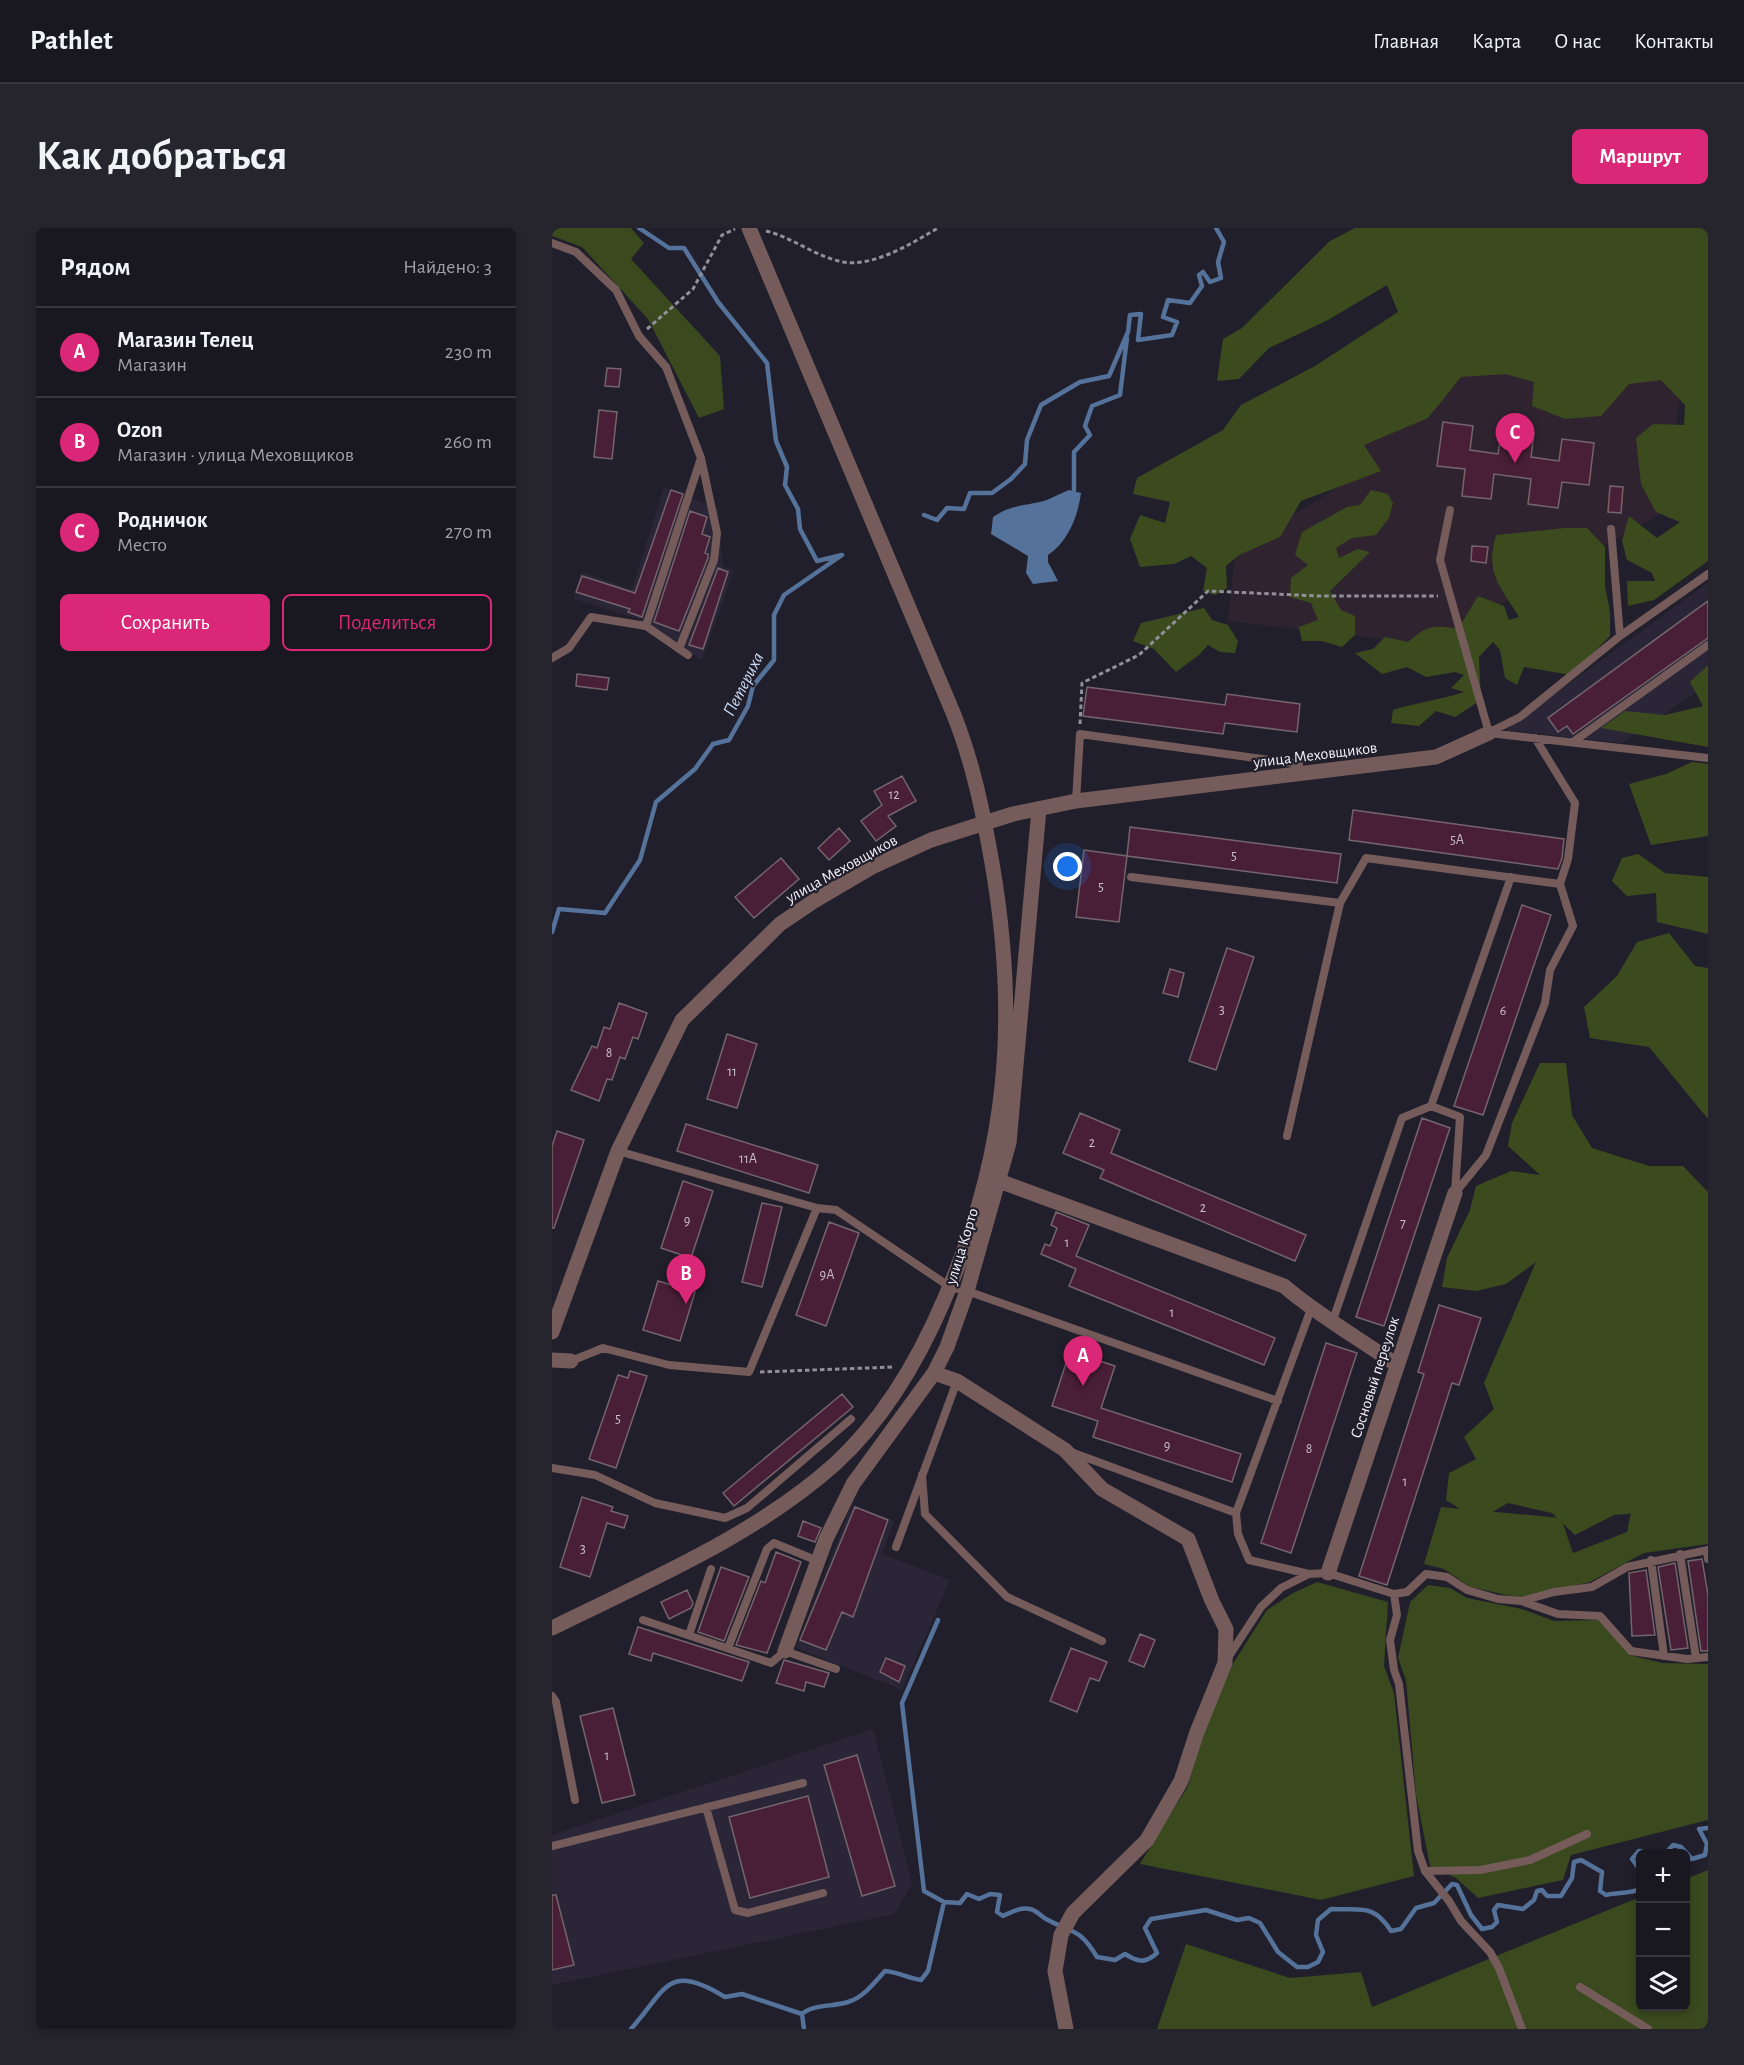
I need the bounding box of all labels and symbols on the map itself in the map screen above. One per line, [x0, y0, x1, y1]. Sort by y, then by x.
pin: C [1496, 414, 1534, 463]
water label: Петериха [720, 650, 767, 719]
street label: улица Меховщиков [1251, 739, 1378, 772]
house number: 12 [888, 788, 900, 802]
street label: улица Меховщиков [782, 832, 900, 907]
house number: 5А [1450, 833, 1464, 847]
house number: 5 [1231, 849, 1237, 863]
your location [1053, 852, 1082, 881]
house number: 5 [1098, 880, 1104, 894]
house number: 3 [1219, 1003, 1225, 1017]
house number: 6 [1500, 1004, 1506, 1018]
house number: 8 [606, 1046, 612, 1060]
house number: 11 [727, 1065, 737, 1079]
house number: 2 [1089, 1136, 1095, 1150]
house number: 11А [739, 1152, 757, 1166]
house number: 2 [1200, 1201, 1206, 1215]
street label: улица Корто [942, 1206, 982, 1288]
house number: 9 [684, 1214, 690, 1228]
house number: 7 [1400, 1216, 1406, 1230]
house number: 1 [1065, 1236, 1069, 1250]
pin: B [666, 1254, 706, 1304]
house number: 9А [820, 1268, 834, 1282]
house number: 1 [1170, 1306, 1174, 1320]
street label: Сосновый переулок [1348, 1314, 1403, 1440]
pin: A [1064, 1336, 1102, 1386]
house number: 5 [615, 1412, 621, 1426]
house number: 9 [1164, 1439, 1170, 1453]
house number: 8 [1306, 1442, 1312, 1456]
house number: 1 [1403, 1475, 1407, 1489]
house number: 3 [580, 1542, 586, 1556]
house number: 1 [605, 1749, 609, 1763]

